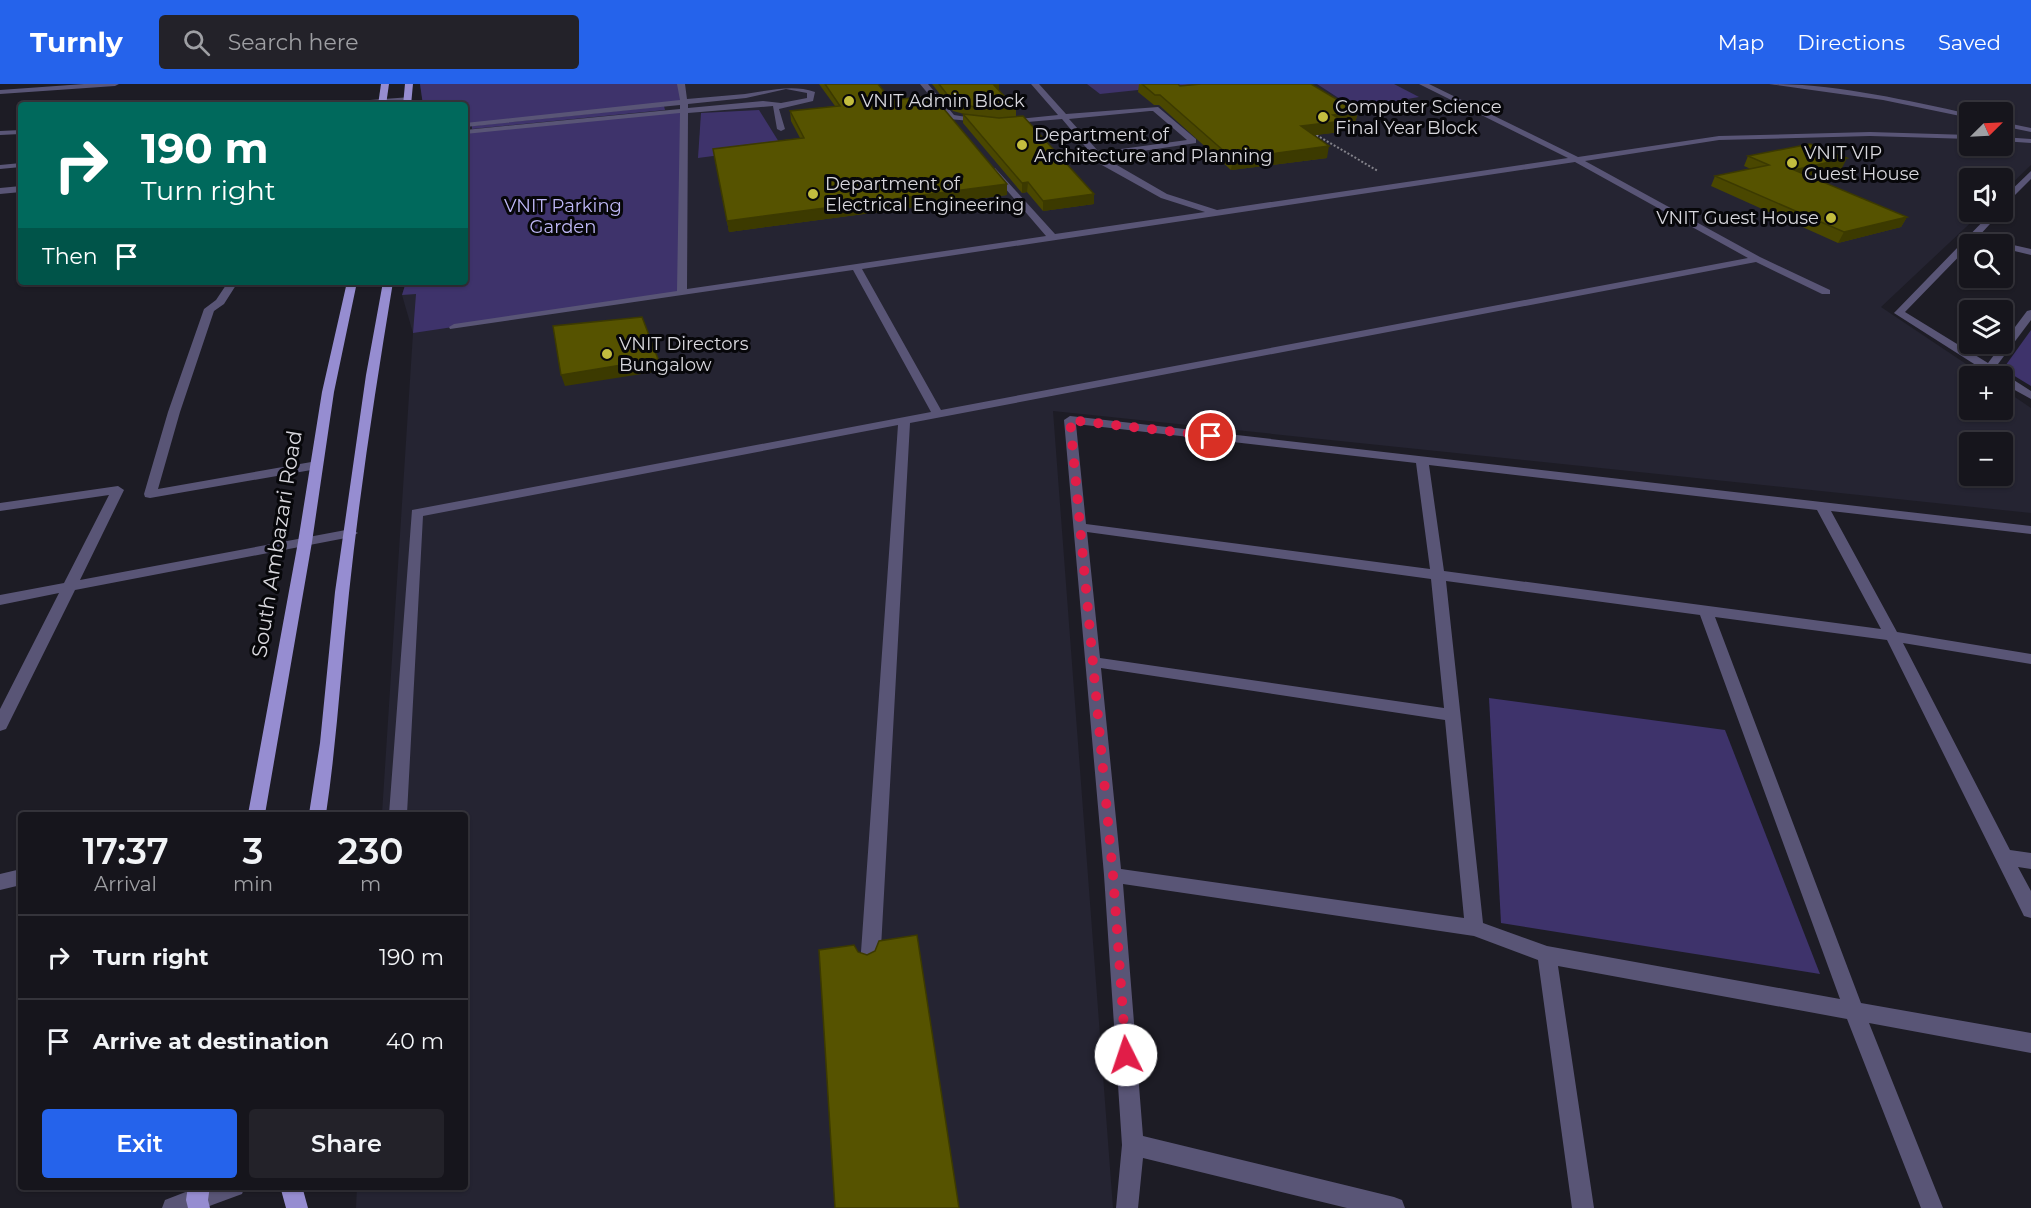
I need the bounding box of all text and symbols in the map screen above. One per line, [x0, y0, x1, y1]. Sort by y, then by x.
search box [159, 15, 579, 69]
text: Turnly [30, 25, 123, 59]
icon: search [180, 26, 213, 59]
text: Search here [228, 29, 359, 56]
text: Map [1718, 30, 1764, 55]
text: Directions [1797, 30, 1905, 55]
text: Saved [1938, 30, 2001, 55]
place label: VNIT Admin Block [861, 90, 1025, 112]
marker: VNIT Admin Block [842, 94, 856, 108]
place label: Computer Science Final Year Block [1335, 96, 1502, 139]
north arrow [1959, 102, 2013, 156]
map controls [1959, 102, 2013, 486]
marker: Computer Science Final Year Block [1316, 110, 1330, 124]
text: 190 m [141, 122, 269, 174]
place label: Department of Architecture and Planning [1034, 124, 1273, 167]
icon: right [42, 126, 120, 204]
marker: Department of Architecture and Planning [1015, 138, 1029, 152]
place label: VNIT VIP Guest House [1804, 142, 1919, 185]
marker: VNIT VIP Guest House [1785, 156, 1799, 170]
button: sound [1959, 168, 2013, 222]
place label: Department of Electrical Engineering [825, 173, 1024, 216]
text: Turn right [141, 174, 276, 207]
marker: Department of Electrical Engineering [806, 187, 820, 201]
park label: VNIT Parking Garden [504, 195, 622, 238]
place label: VNIT Guest House [1656, 207, 1819, 229]
marker: VNIT Guest House [1824, 211, 1838, 225]
button: search [1959, 234, 2013, 288]
icon: arrive [110, 240, 143, 273]
text: Then [42, 243, 98, 270]
button: layers [1959, 300, 2013, 354]
place label: VNIT Directors Bungalow [619, 333, 749, 376]
marker: VNIT Directors Bungalow [600, 347, 614, 361]
button: + [1959, 366, 2013, 420]
pin [1185, 410, 1236, 461]
icon: arrive [1194, 419, 1227, 452]
street label: South Ambazari Road [246, 429, 307, 659]
button: − [1959, 432, 2013, 486]
text: 17:37 [82, 829, 169, 873]
text: 3 [243, 829, 263, 873]
text: 230 [337, 829, 404, 873]
text: Arrival [94, 872, 157, 896]
text: min [233, 872, 273, 896]
text: m [360, 872, 381, 896]
icon: right [42, 941, 75, 974]
text: Turn right [93, 944, 208, 971]
text: 190 m [379, 944, 444, 971]
position arrow [1094, 1023, 1158, 1087]
icon: arrive [42, 1025, 75, 1058]
text: Arrive at destination [93, 1028, 329, 1055]
text: 40 m [386, 1028, 444, 1055]
button: Exit [42, 1109, 237, 1178]
button: Share [249, 1109, 444, 1178]

